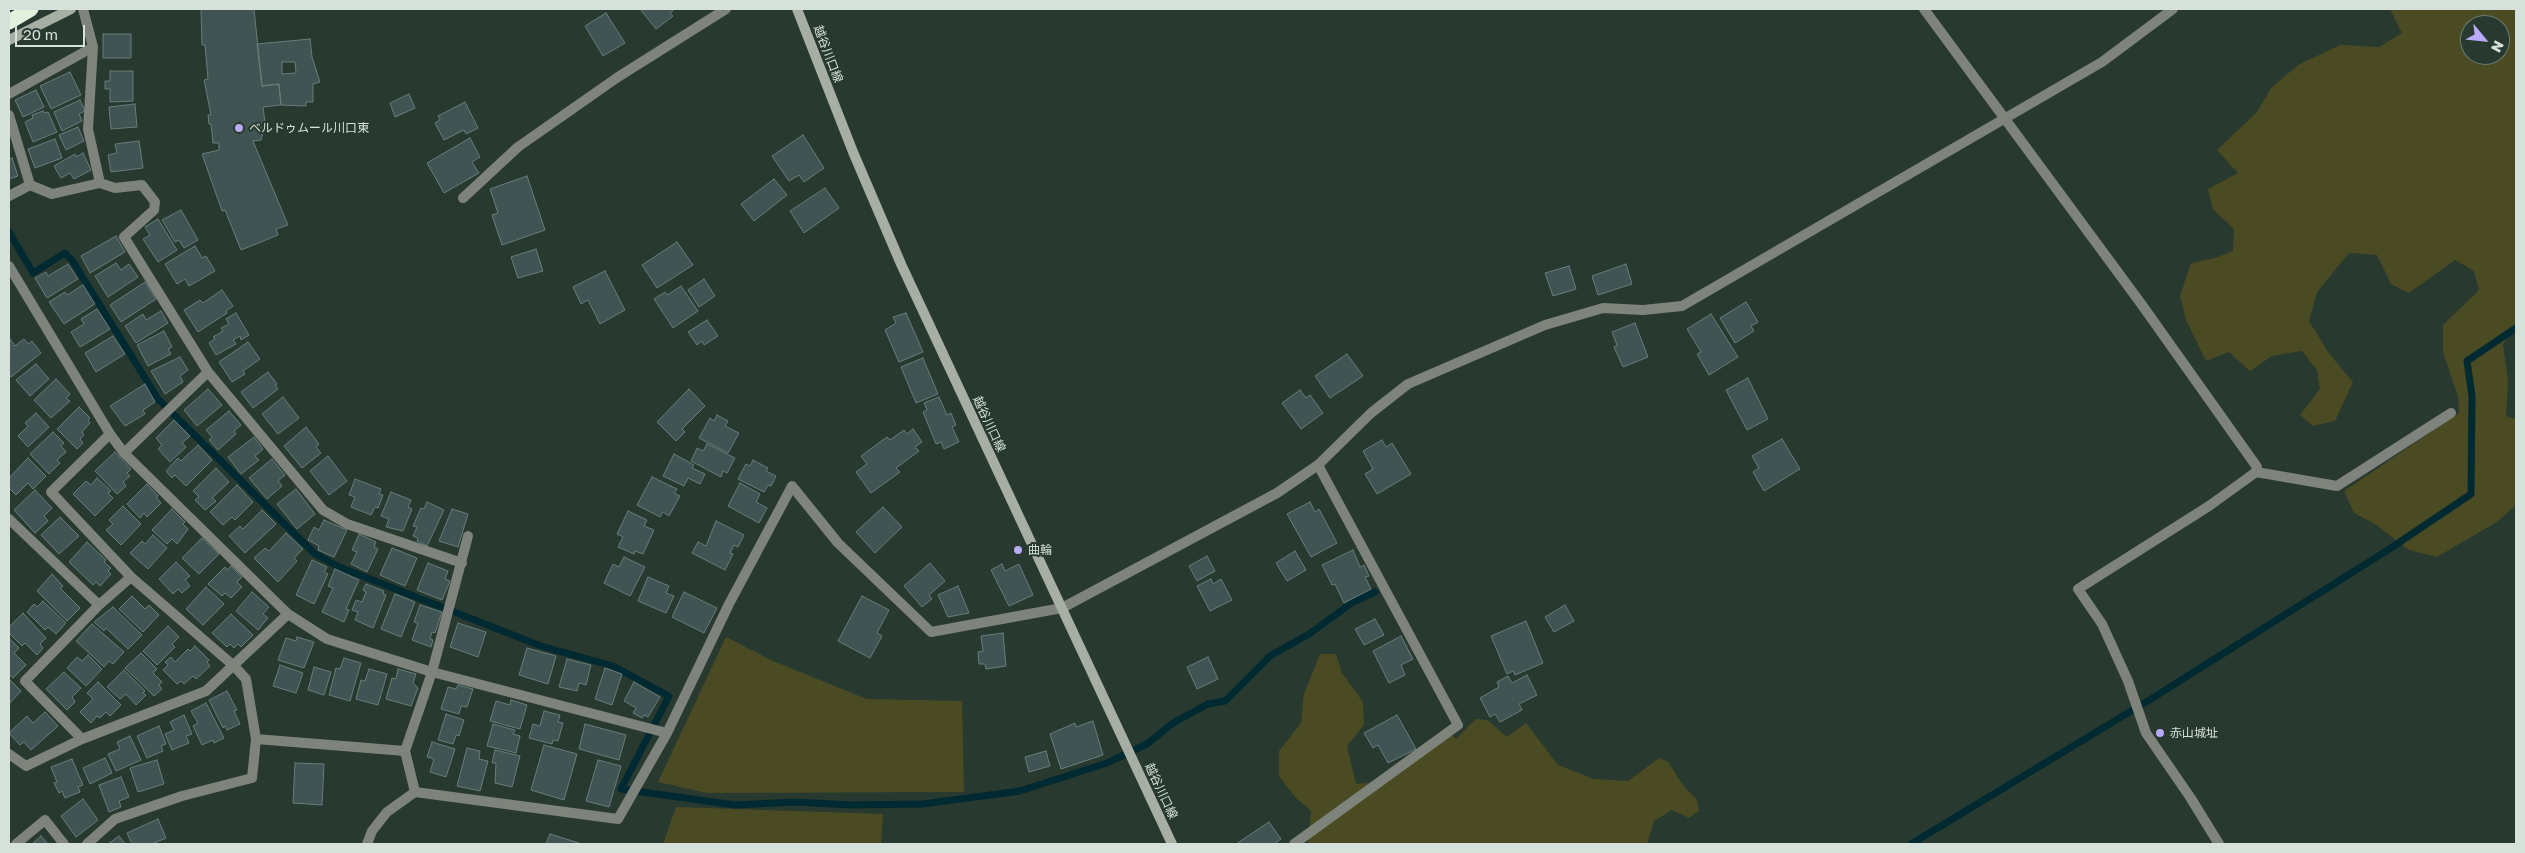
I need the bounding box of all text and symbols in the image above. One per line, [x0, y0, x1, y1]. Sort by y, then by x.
scale bar [18, 15, 88, 47]
north arrow [2460, 15, 2510, 65]
street label: 越谷川口線 [811, 23, 845, 85]
text: 20 m [23, 25, 58, 43]
text: N [2488, 38, 2508, 55]
place label: ベルドゥムール川口東 [249, 121, 369, 135]
marker: ベルドゥムール川口東 [233, 122, 245, 134]
street label: 越谷川口線 [970, 394, 1008, 454]
place label: 曲輪 [1028, 543, 1052, 557]
marker: 曲輪 [1012, 544, 1024, 556]
place label: 赤山城址 [2170, 726, 2218, 740]
marker: 赤山城址 [2154, 727, 2166, 739]
street label: 越谷川口線 [1142, 761, 1180, 821]

